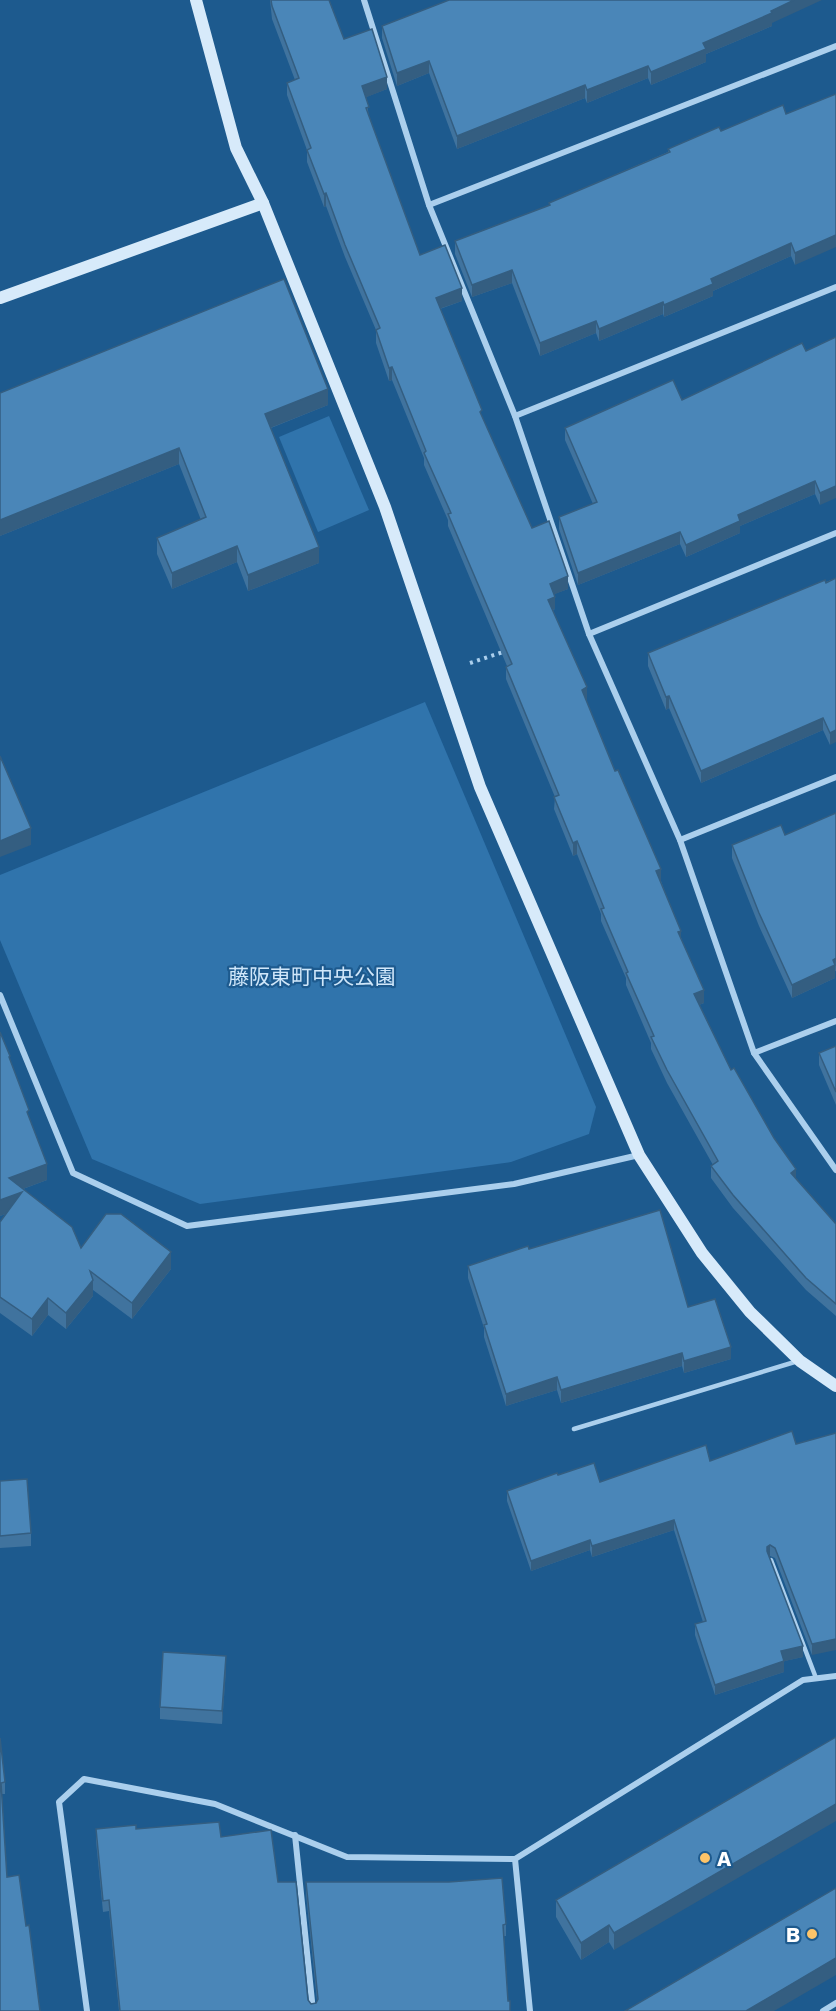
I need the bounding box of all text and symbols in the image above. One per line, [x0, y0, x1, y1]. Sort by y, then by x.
park label: 藤阪東町中央公園 [228, 964, 396, 989]
place label: A [717, 1846, 732, 1871]
marker: A [698, 1851, 712, 1865]
place label: B [786, 1922, 800, 1947]
marker: B [805, 1927, 819, 1941]

